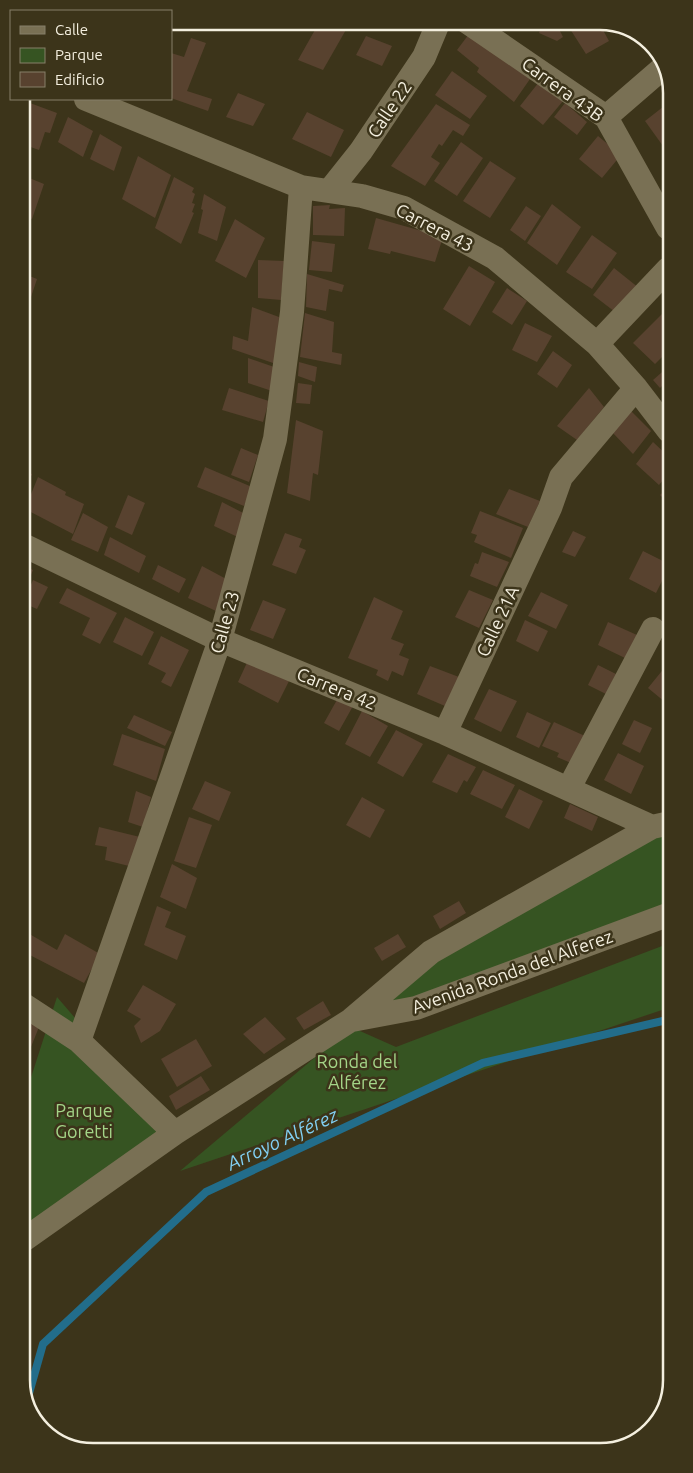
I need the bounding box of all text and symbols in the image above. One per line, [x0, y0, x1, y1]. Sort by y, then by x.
legend [10, 10, 172, 100]
text: Calle [55, 21, 88, 38]
text: Parque [55, 46, 103, 63]
street label: Carrera 43B [518, 53, 608, 125]
text: Edificio [55, 71, 104, 88]
street label: Calle 22 [363, 77, 415, 141]
street label: Carrera 43 [393, 199, 477, 255]
street label: Calle 21A [472, 582, 522, 660]
street label: Calle 23 [206, 588, 242, 656]
street label: Carrera 42 [294, 663, 380, 713]
street label: Avenida Ronda del Alferez [409, 925, 615, 1017]
park label: Ronda del Alférez [316, 1051, 398, 1092]
park label: Parque Goretti [55, 1100, 113, 1141]
water label: Arroyo Alférez [222, 1103, 342, 1175]

